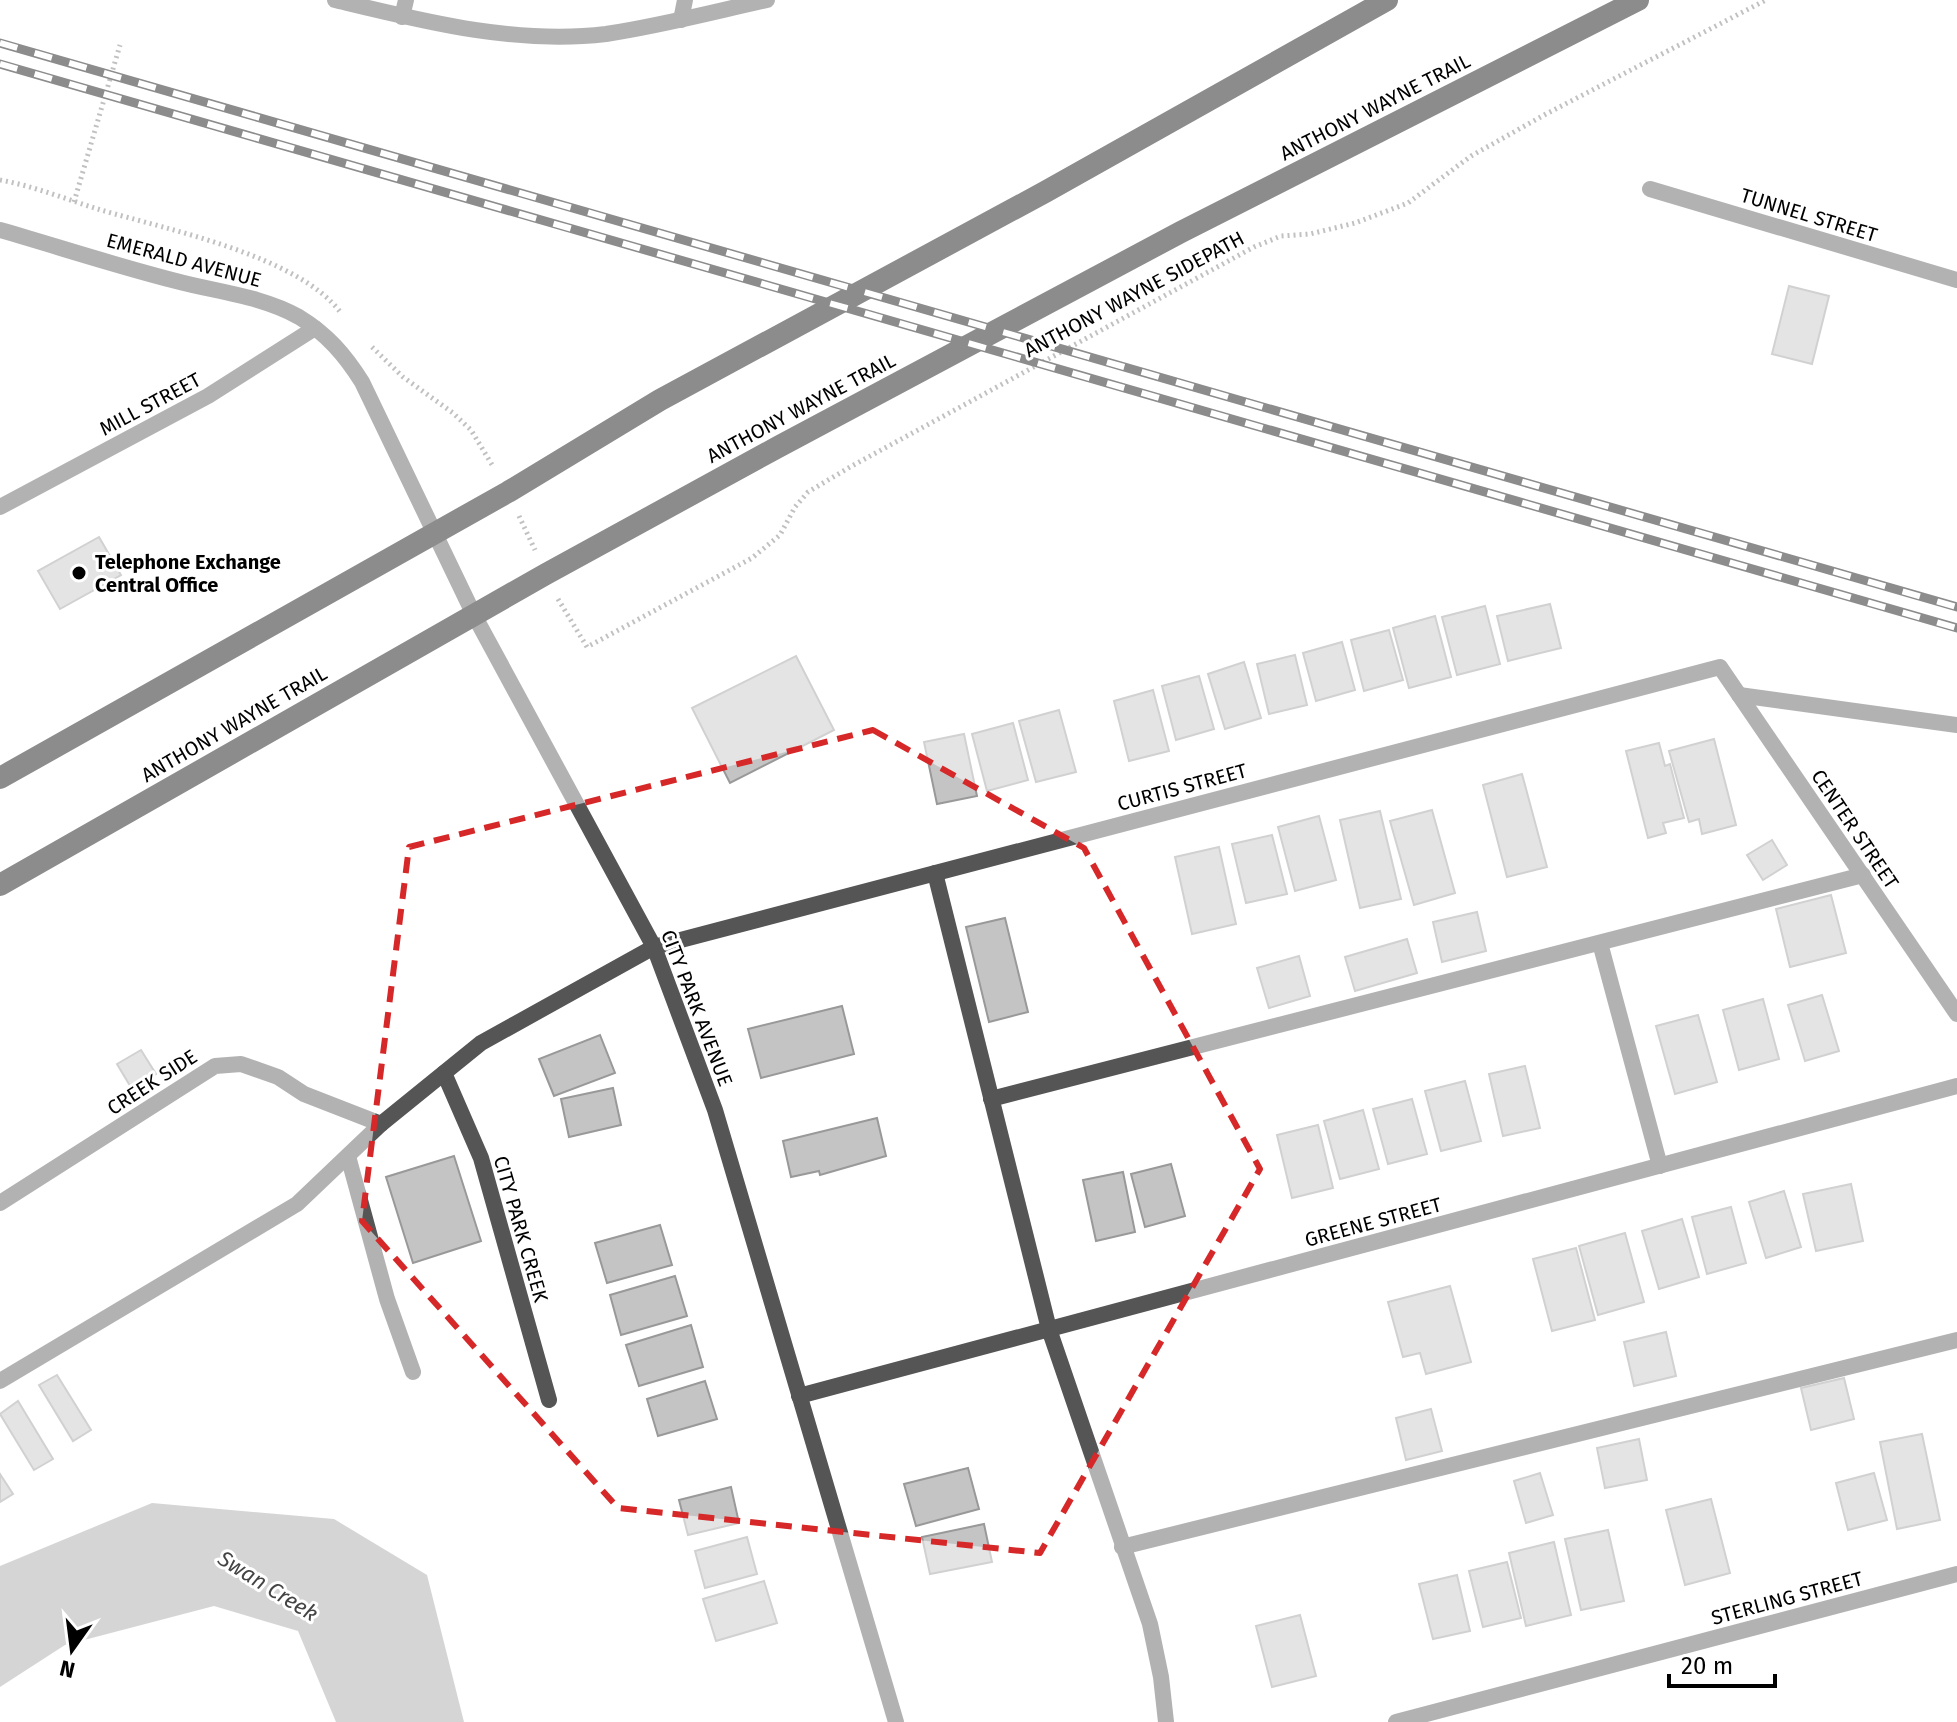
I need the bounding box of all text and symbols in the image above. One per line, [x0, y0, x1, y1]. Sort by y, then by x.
street label: ANTHONY WAYNE TRAIL [1276, 49, 1474, 165]
street label: TUNNEL STREET [1738, 183, 1881, 247]
street label: ANTHONY WAYNE SIDEPATH [1020, 226, 1248, 362]
street label: EMERALD AVENUE [104, 228, 264, 292]
street label: ANTHONY WAYNE TRAIL [703, 348, 900, 468]
street label: MILL STREET [95, 367, 205, 441]
place label: Telephone Exchange Central Office [95, 550, 281, 597]
marker: Telephone Exchange Central Office [70, 564, 88, 582]
street label: ANTHONY WAYNE TRAIL [137, 661, 331, 787]
street label: CURTIS STREET [1115, 758, 1250, 816]
street label: CENTER STREET [1806, 765, 1904, 894]
street label: CITY PARK AVENUE [656, 926, 738, 1090]
street label: CREEK SIDE [103, 1044, 201, 1120]
street label: CITY PARK CREEK [489, 1153, 553, 1305]
street label: GREENE STREET [1302, 1192, 1445, 1252]
water label: Swan Creek [212, 1544, 323, 1627]
street label: STERLING STREET [1709, 1566, 1866, 1630]
north arrow [32, 1610, 112, 1690]
scale bar [1669, 1638, 1775, 1688]
text: 20 m [1681, 1652, 1733, 1680]
text: N [57, 1654, 78, 1684]

